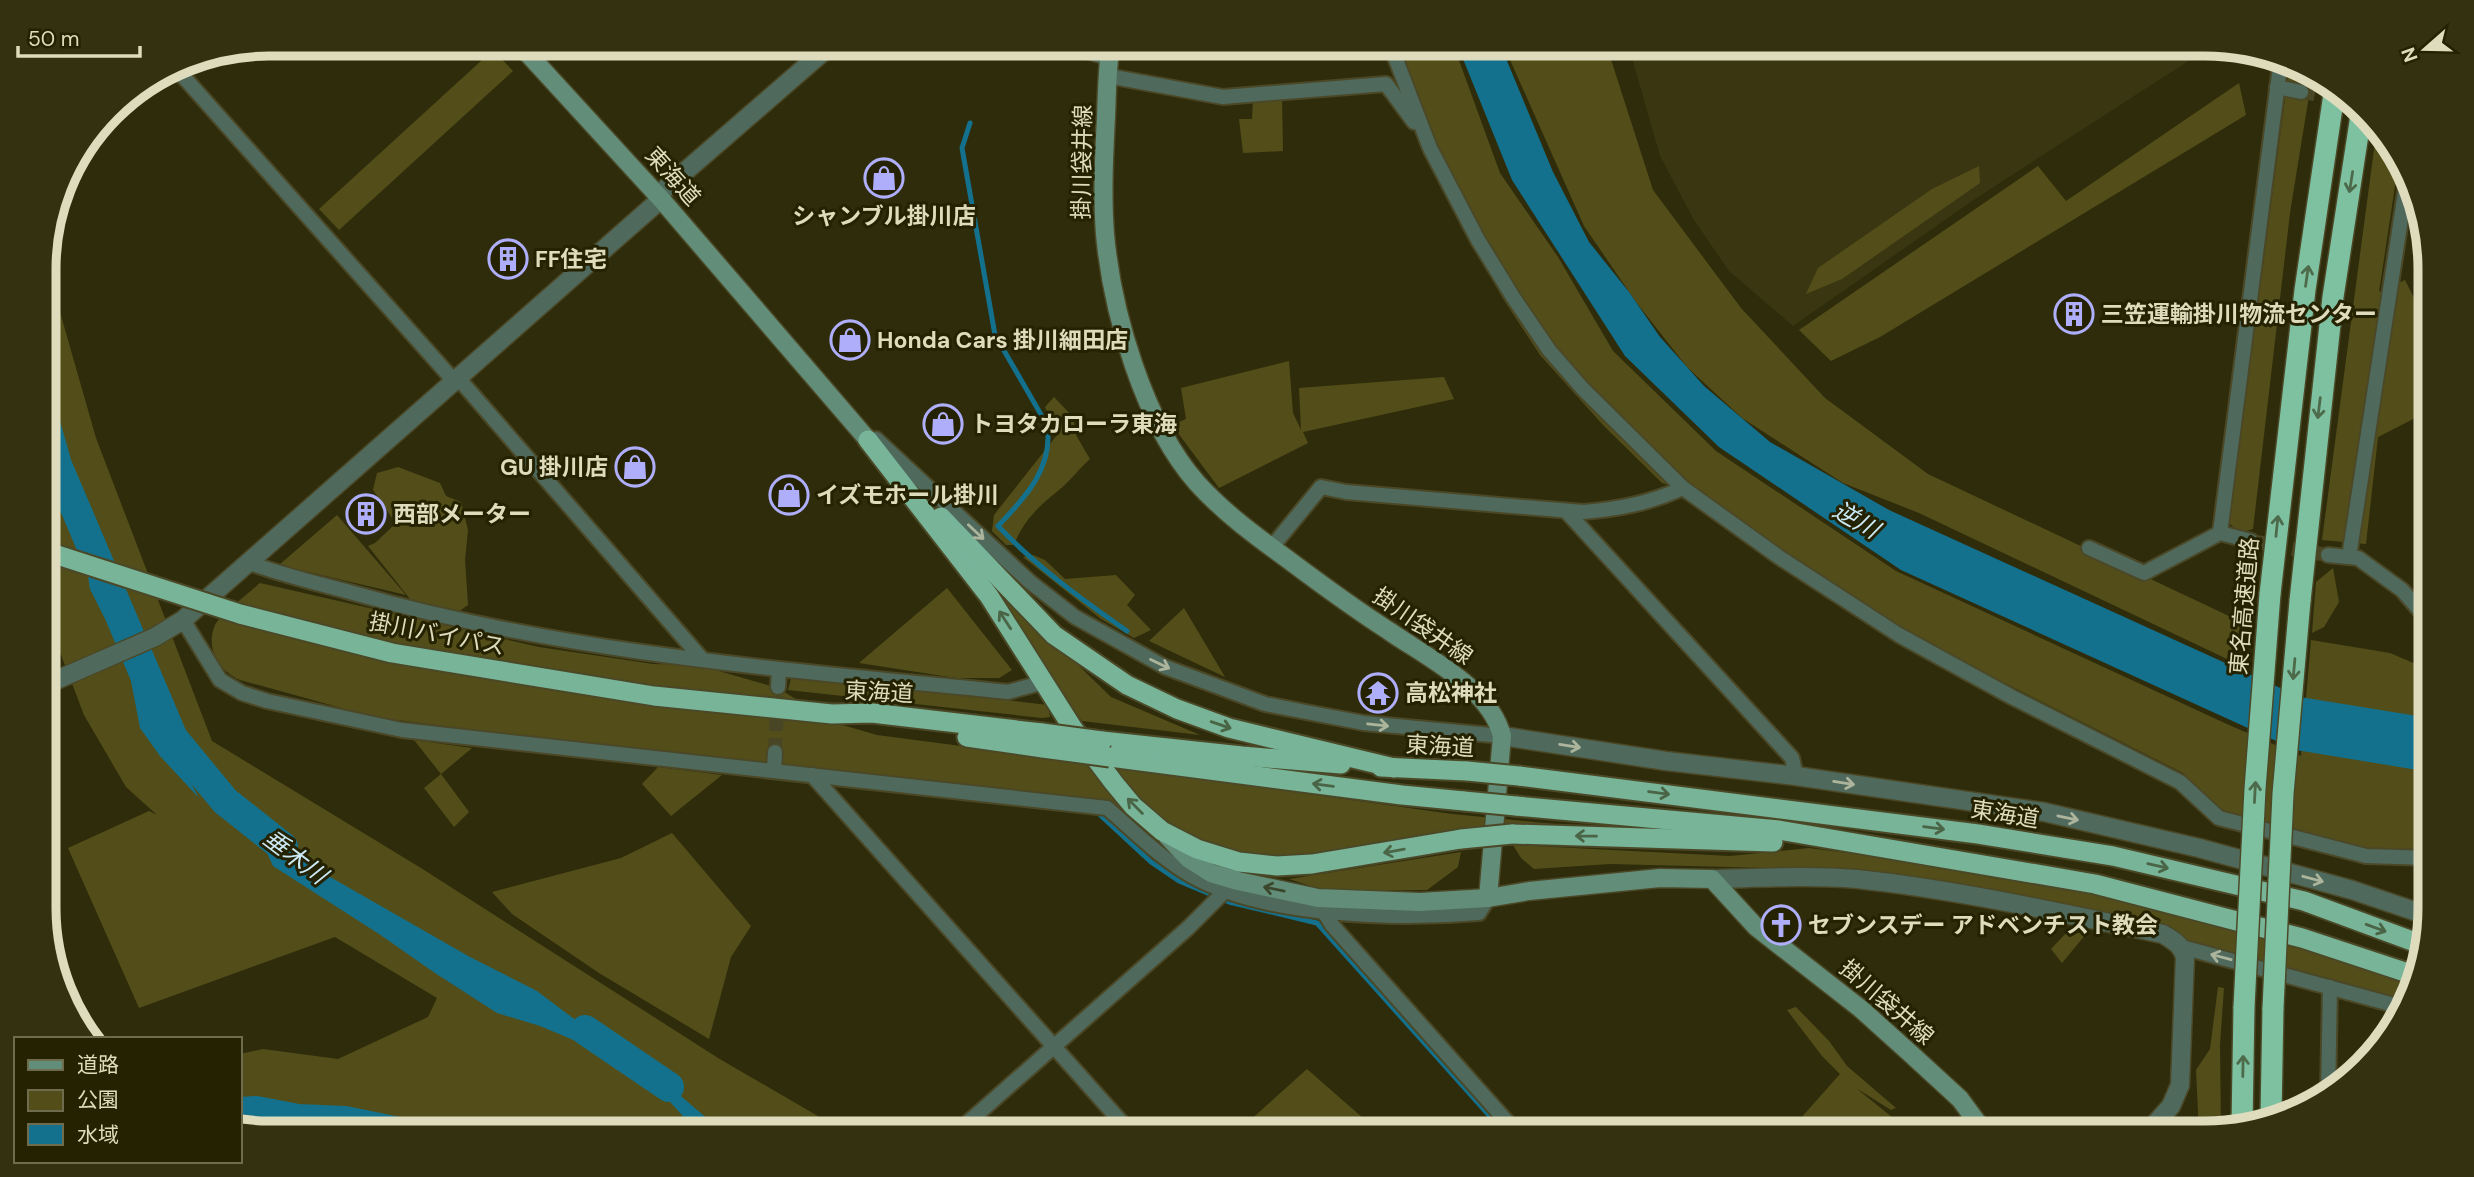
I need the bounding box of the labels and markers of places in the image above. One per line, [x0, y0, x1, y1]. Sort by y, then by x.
shop icon: シャンブル掛川店 [863, 157, 905, 199]
place label: シャンブル掛川店 [792, 201, 976, 231]
building icon: FF住宅 [487, 238, 529, 280]
place label: FF住宅 [535, 244, 607, 274]
building icon: 三笠運輸掛川物流センター [2053, 293, 2095, 335]
place label: 三笠運輸掛川物流センター [2101, 299, 2377, 329]
shop icon: Honda Cars 掛川細田店 [829, 319, 871, 361]
place label: Honda Cars 掛川細田店 [877, 325, 1128, 355]
shop icon: トヨタカローラ東海 [922, 403, 964, 445]
place label: トヨタカローラ東海 [970, 409, 1177, 439]
shop icon: GU 掛川店 [614, 446, 656, 488]
place label: GU 掛川店 [500, 452, 608, 482]
shop icon: イズモホール掛川 [768, 474, 810, 516]
place label: イズモホール掛川 [816, 480, 999, 510]
building icon: 西部メーター [345, 493, 387, 535]
place label: 西部メーター [393, 499, 531, 529]
temple icon: 高松神社 [1357, 672, 1399, 714]
place label: 高松神社 [1405, 678, 1497, 708]
church icon: セブンスデー アドベンチスト教会 [1760, 904, 1802, 946]
place label: セブンスデー アドベンチスト教会 [1808, 910, 2158, 940]

